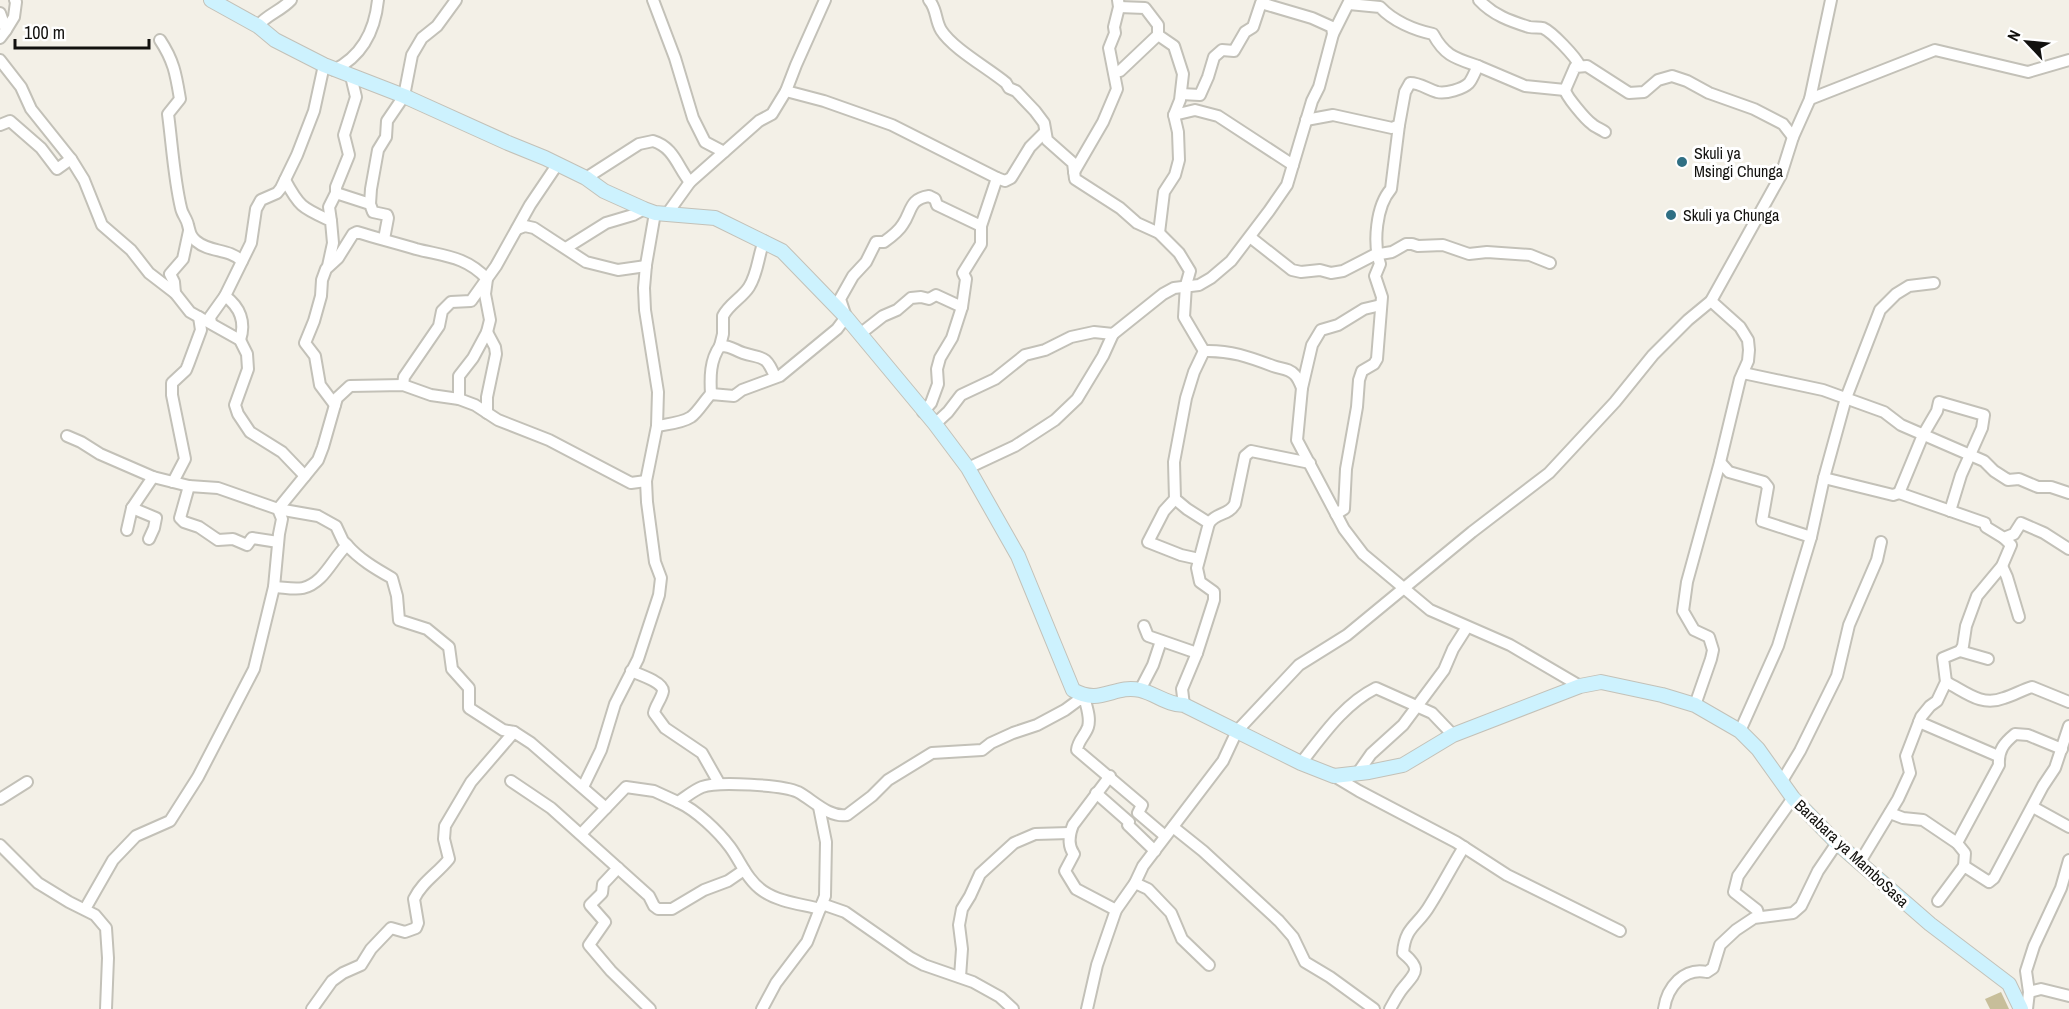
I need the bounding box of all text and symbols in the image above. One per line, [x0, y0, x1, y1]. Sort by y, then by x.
scale bar [15, 12, 148, 50]
north arrow [1997, 12, 2057, 72]
text: 100 m [24, 20, 65, 45]
text: N [2002, 26, 2025, 45]
place label: Skuli ya Msingi Chunga [1694, 142, 1784, 182]
marker: Skuli ya Msingi Chunga [1675, 155, 1689, 169]
place label: Skuli ya Chunga [1683, 204, 1780, 226]
marker: Skuli ya Chunga [1664, 208, 1678, 222]
street label: Barabara ya MamboSasa [1790, 794, 1914, 912]

